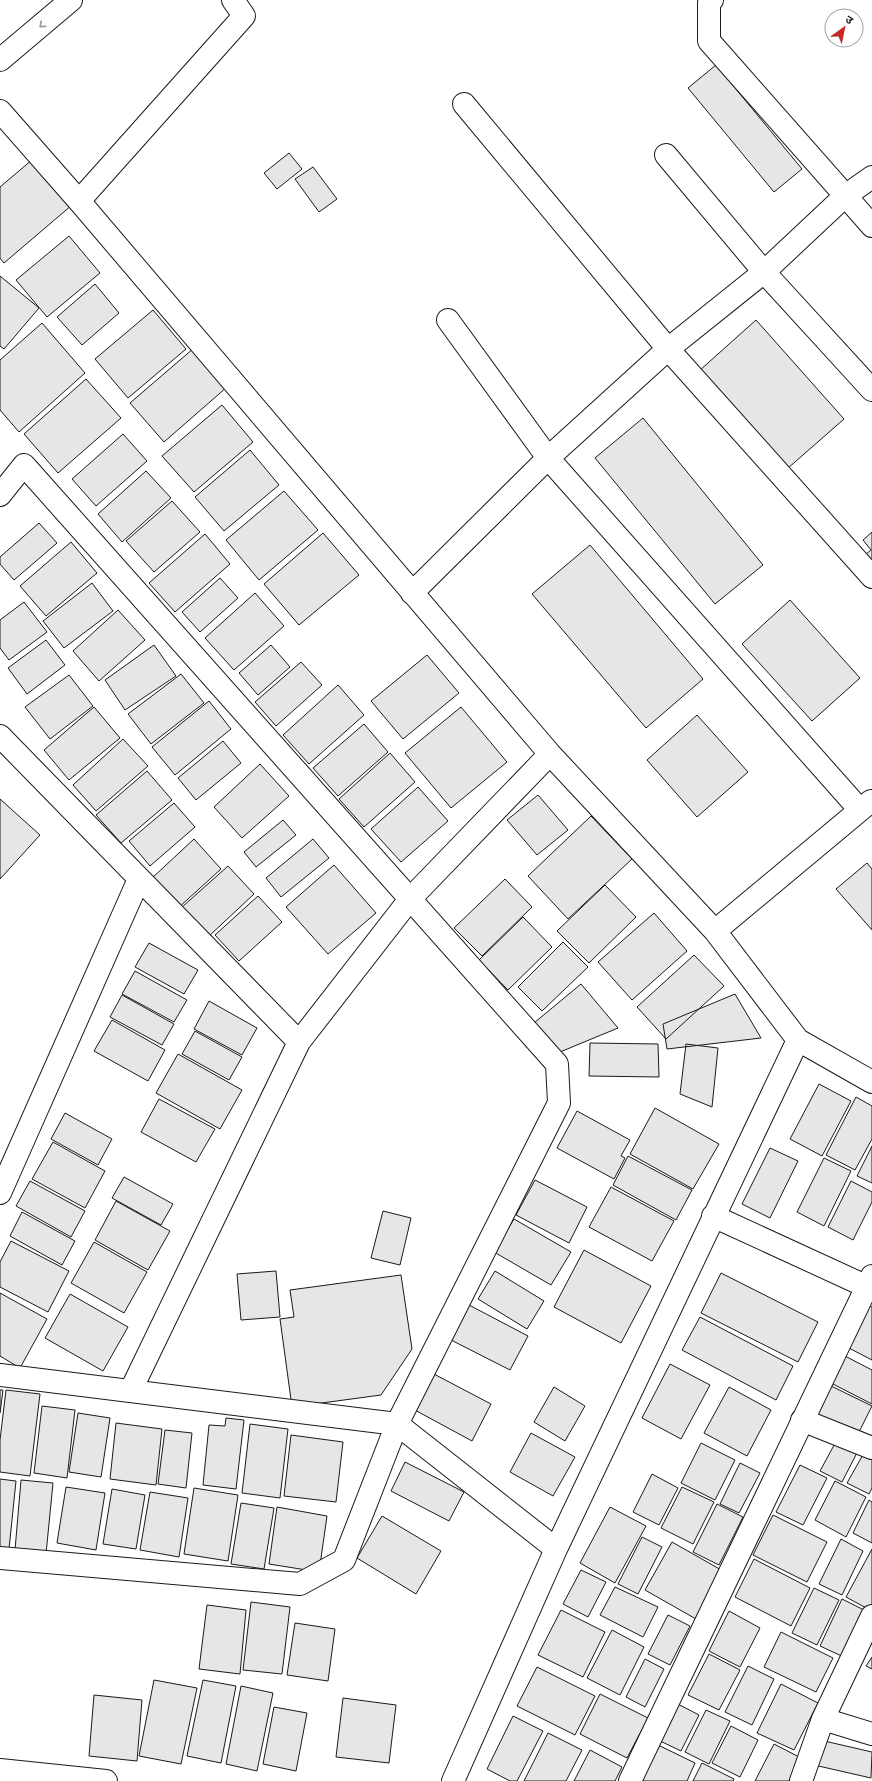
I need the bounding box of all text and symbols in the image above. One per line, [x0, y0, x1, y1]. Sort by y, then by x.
north arrow [824, 8, 864, 48]
text: उ [843, 13, 856, 28]
one-way arrow [39, 21, 46, 28]

